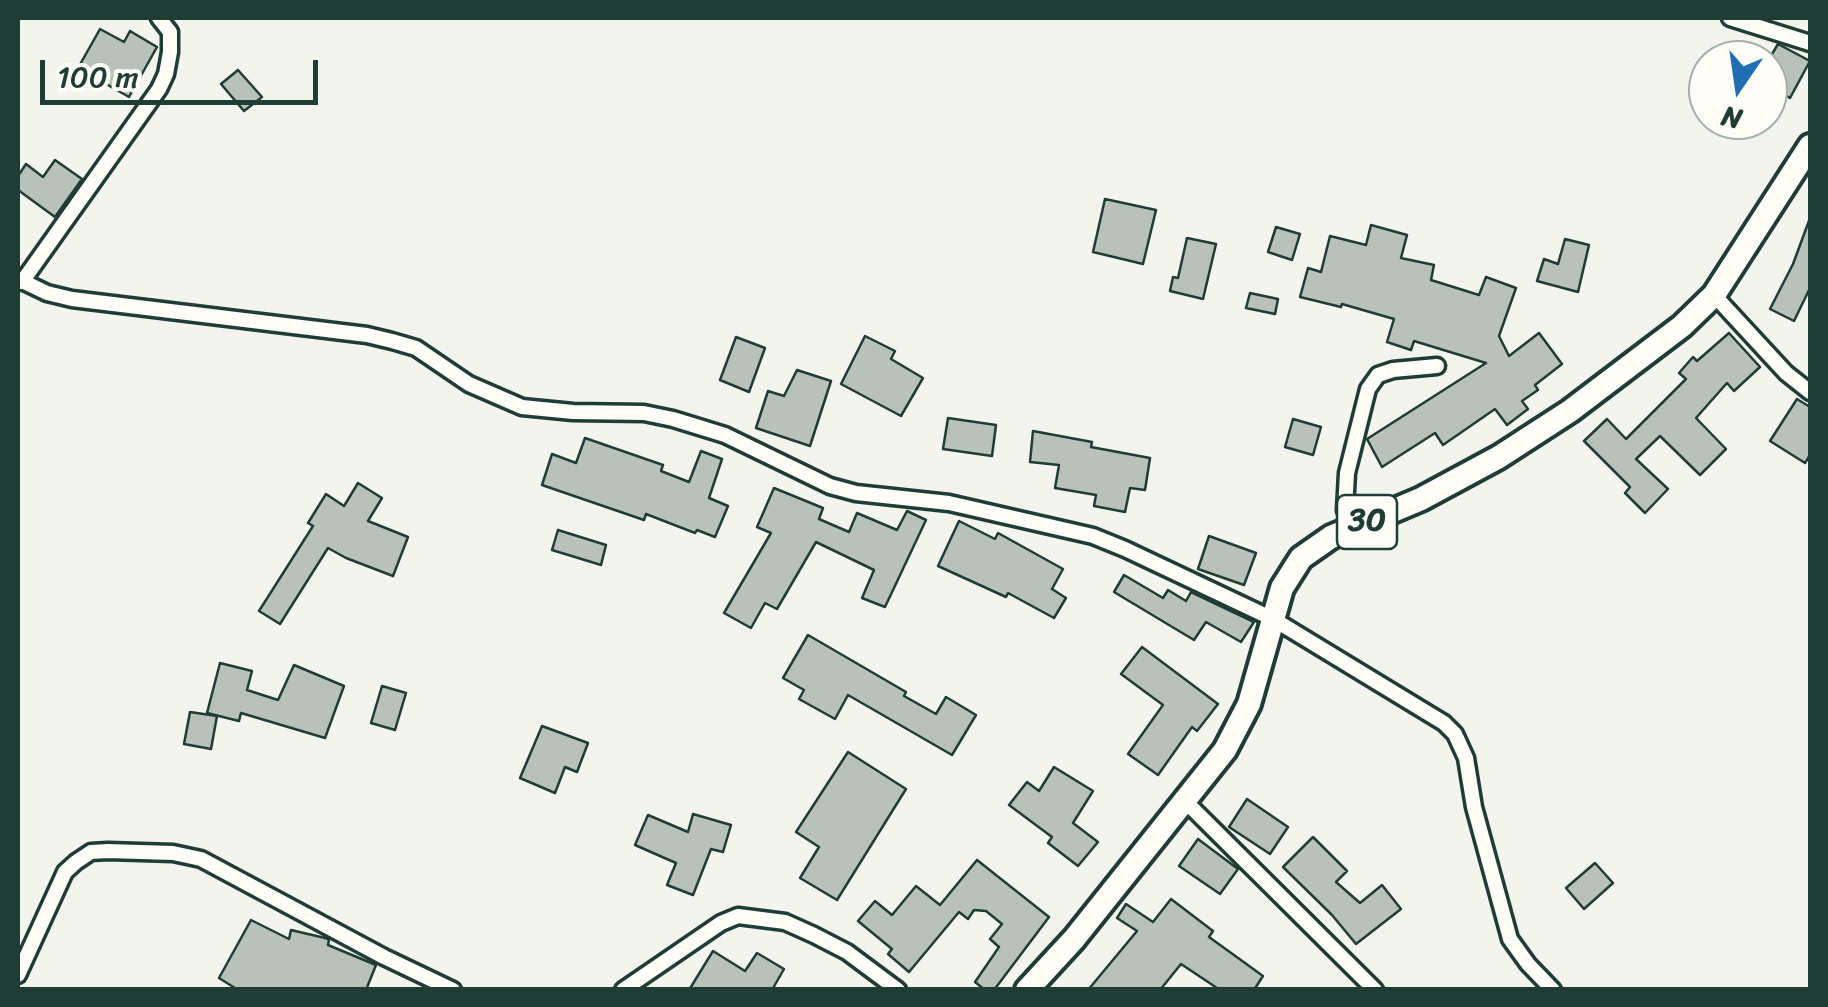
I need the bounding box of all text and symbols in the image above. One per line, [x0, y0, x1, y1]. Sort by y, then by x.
scale bar [45, 40, 322, 102]
north arrow [1688, 40, 1788, 140]
text: 100 m [57, 50, 139, 104]
text: N [1717, 92, 1747, 144]
road number: 30 [1337, 495, 1397, 549]

